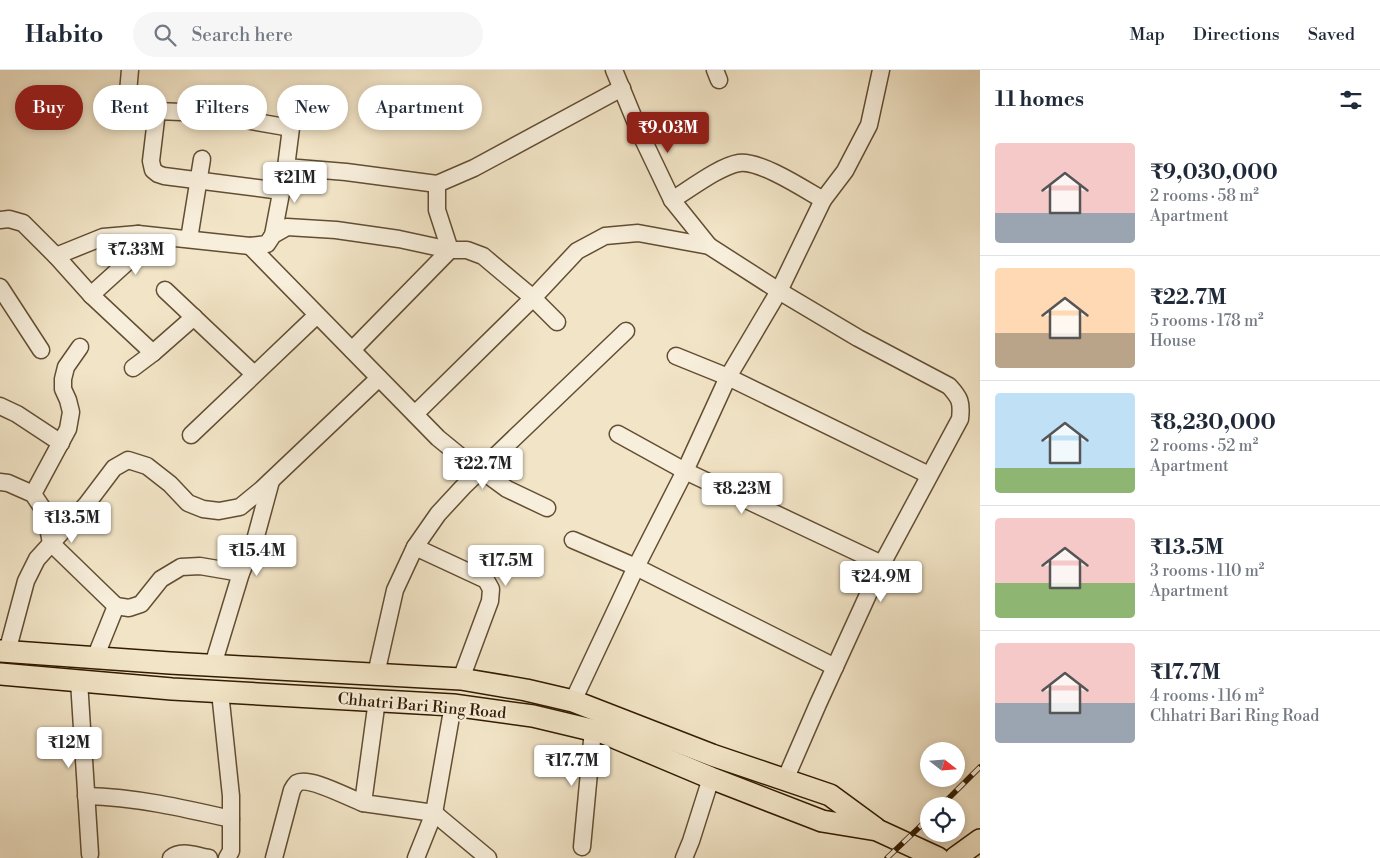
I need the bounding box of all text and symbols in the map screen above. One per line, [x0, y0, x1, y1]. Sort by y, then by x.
search box [133, 12, 483, 57]
text: Habito [25, 20, 103, 50]
icon: search [151, 21, 179, 49]
text: Search here [191, 23, 293, 47]
text: Map [1129, 23, 1165, 46]
text: Directions [1193, 23, 1280, 46]
text: Saved [1308, 23, 1355, 46]
chip: Buy [15, 85, 83, 130]
chip: Rent [93, 85, 167, 130]
chip: Filters [177, 85, 267, 130]
chip: New [277, 85, 348, 130]
chip: Apartment [358, 85, 482, 130]
icon: filters [1337, 86, 1365, 114]
text: 11 homes [995, 87, 1084, 113]
pin: ₹9.03M [627, 112, 709, 154]
text: ₹9.03M [638, 118, 698, 138]
text: ₹9,030,000 [1150, 160, 1278, 186]
pin: ₹21M [265, 162, 325, 204]
icon: home [1035, 163, 1095, 223]
text: ₹21M [274, 168, 316, 188]
text: 2 rooms · 58 m² [1150, 186, 1259, 206]
text: Apartment [1150, 206, 1229, 226]
pin: ₹7.33M [95, 234, 177, 276]
text: ₹7.33M [108, 240, 164, 260]
text: ₹22.7M [1150, 285, 1227, 311]
icon: home [1035, 288, 1095, 348]
text: 5 rooms · 178 m² [1150, 311, 1264, 331]
text: House [1150, 331, 1196, 351]
text: ₹8,230,000 [1150, 410, 1276, 436]
icon: home [1035, 413, 1095, 473]
text: 2 rooms · 52 m² [1150, 436, 1258, 456]
pin: ₹22.7M [442, 448, 524, 490]
text: ₹22.7M [454, 454, 512, 474]
text: Apartment [1150, 456, 1229, 476]
pin: ₹8.23M [701, 472, 783, 515]
text: ₹8.23M [713, 479, 771, 499]
pin: ₹13.5M [31, 502, 113, 544]
text: ₹13.5M [44, 508, 100, 528]
pin: ₹15.4M [216, 534, 298, 577]
text: ₹13.5M [1150, 535, 1224, 561]
icon: home [1035, 538, 1095, 598]
text: ₹15.4M [228, 541, 286, 561]
pin: ₹17.5M [465, 544, 547, 587]
text: ₹17.5M [479, 551, 533, 571]
pin: ₹24.9M [840, 560, 922, 603]
text: 3 rooms · 110 m² [1150, 561, 1264, 581]
text: ₹24.9M [851, 567, 911, 587]
text: Apartment [1150, 581, 1229, 601]
text: ₹17.7M [1150, 660, 1221, 686]
icon: home [1035, 663, 1095, 723]
text: 4 rooms · 116 m² [1150, 686, 1264, 706]
street label: Chhatri Bari Ring Road [337, 689, 507, 723]
text: Chhatri Bari Ring Road [1150, 706, 1319, 726]
pin: ₹12M [39, 726, 99, 769]
text: ₹12M [48, 733, 90, 753]
north arrow [920, 742, 965, 788]
map controls [920, 742, 965, 842]
pin: ₹17.7M [531, 744, 613, 787]
text: ₹17.7M [545, 751, 599, 771]
button: locate [920, 797, 965, 842]

